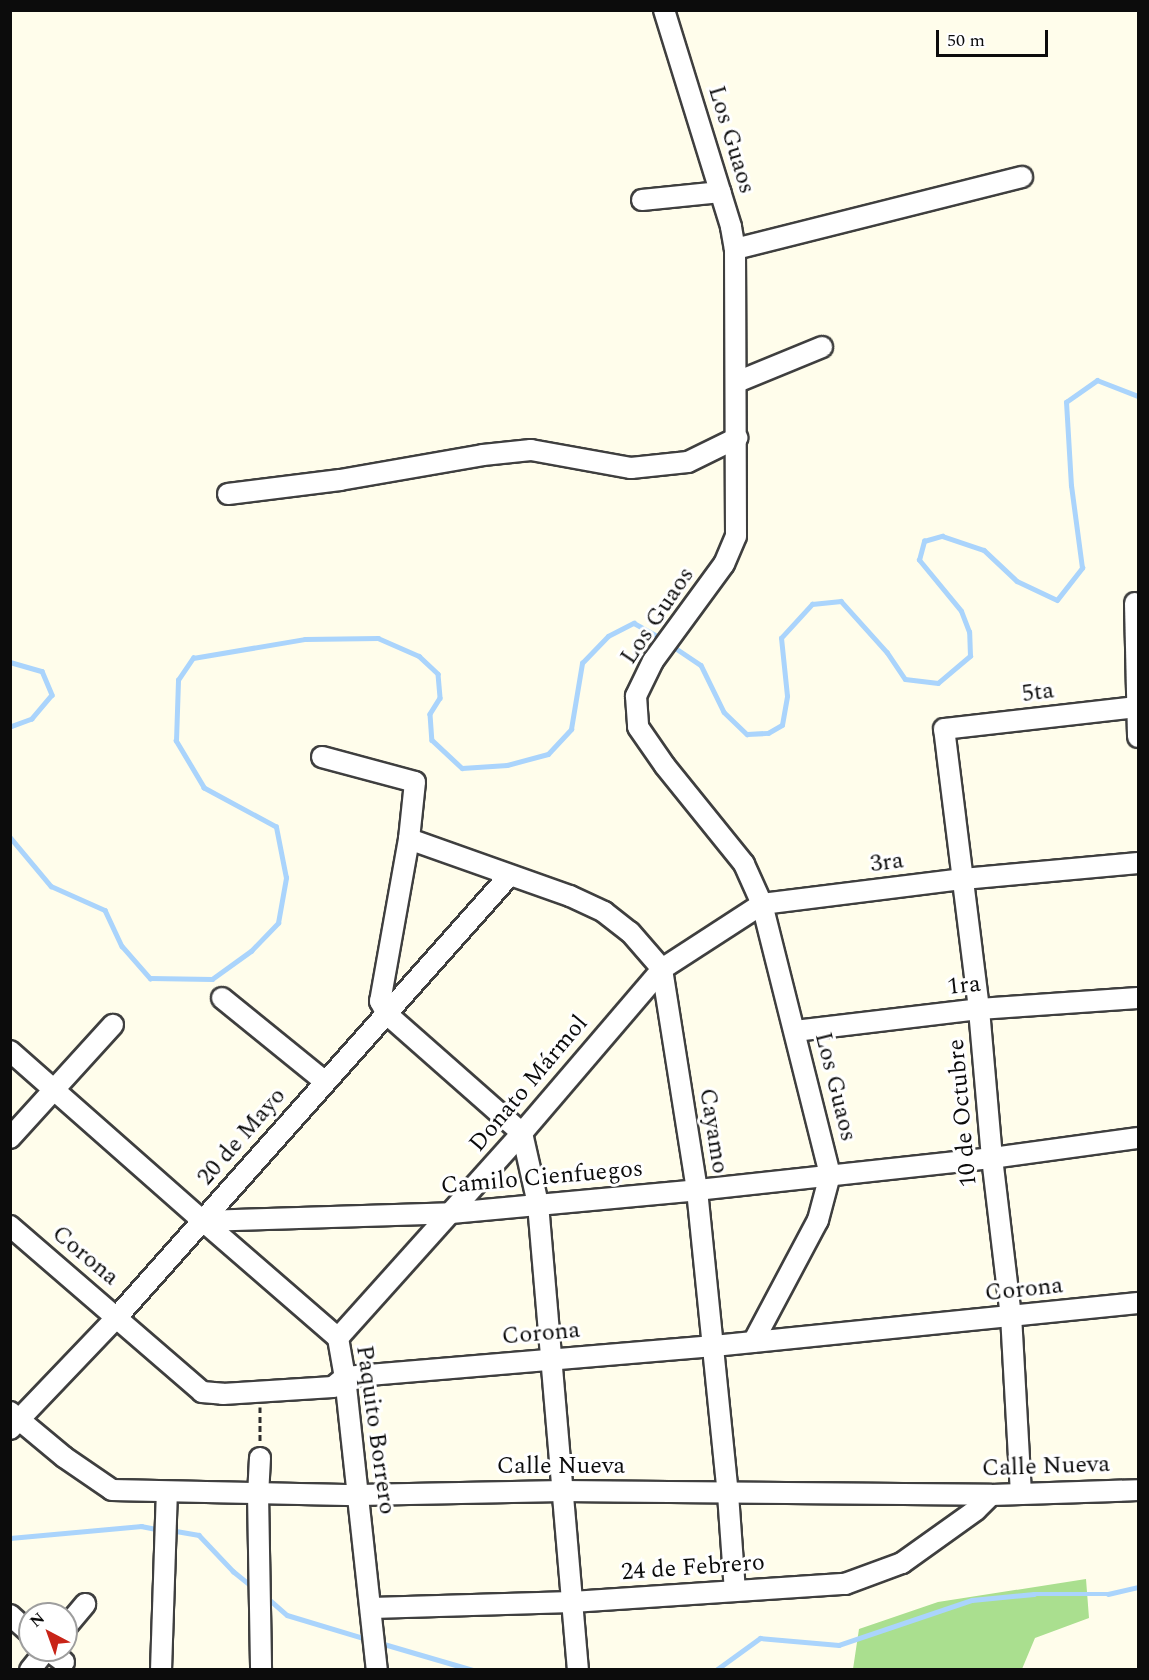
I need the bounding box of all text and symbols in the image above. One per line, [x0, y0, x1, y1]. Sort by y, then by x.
scale bar [939, 18, 1052, 56]
text: 50 m [947, 27, 985, 54]
street label: Los Guaos [701, 82, 761, 198]
street label: Los Guaos [615, 562, 701, 670]
street label: 5ta [1020, 677, 1056, 709]
street label: 3ra [869, 847, 905, 879]
street label: 1ra [946, 970, 982, 1002]
street label: Donato Mármol [463, 1010, 595, 1158]
street label: Los Guaos [808, 1029, 862, 1145]
street label: 10 de Octubre [942, 1038, 984, 1188]
street label: 20 de Mayo [192, 1082, 292, 1192]
street label: Cayamo [692, 1086, 734, 1176]
street label: Camilo Cienfuegos [440, 1155, 644, 1201]
street label: Corona [46, 1220, 124, 1292]
street label: Corona [983, 1272, 1065, 1308]
street label: Corona [501, 1316, 581, 1352]
street label: Paquito Borrero [349, 1344, 401, 1516]
street label: Calle Nueva [981, 1450, 1111, 1484]
street label: Calle Nueva [497, 1453, 625, 1481]
street label: 24 de Febrero [620, 1549, 766, 1587]
north arrow [18, 1602, 78, 1662]
text: N [25, 1607, 50, 1633]

